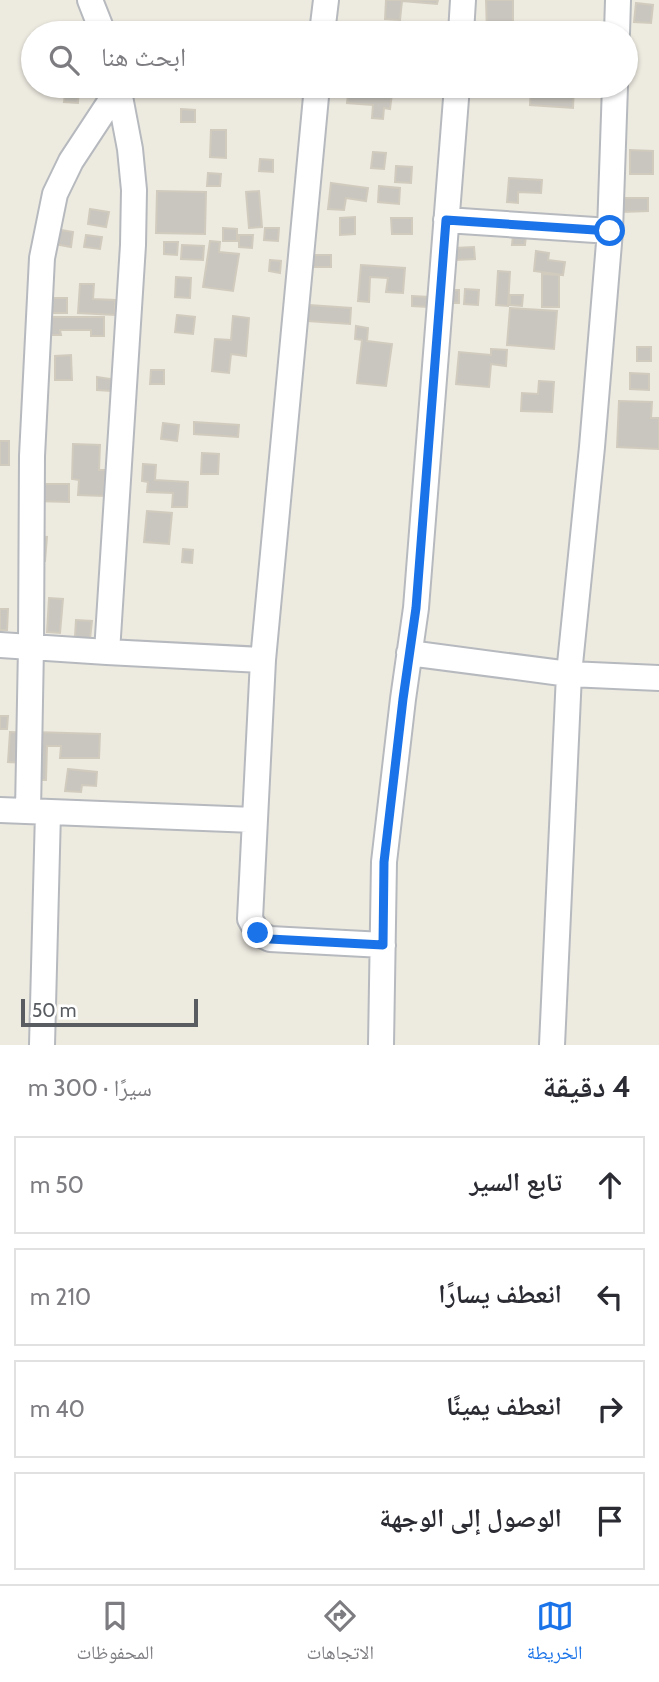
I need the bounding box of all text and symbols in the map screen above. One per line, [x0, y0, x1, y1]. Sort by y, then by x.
search box [21, 21, 638, 98]
icon: search [45, 41, 83, 79]
text: ابحث هنا [101, 41, 186, 73]
route start [594, 215, 625, 246]
route end [242, 917, 273, 948]
scale bar [21, 996, 198, 1028]
text: 50 m [32, 999, 76, 1022]
text: 4 دقيقة [543, 1068, 631, 1105]
text: سيرًا · 300 m [28, 1074, 152, 1102]
text: تابع السير [469, 1166, 562, 1198]
icon: ahead [591, 1166, 629, 1204]
text: 50 m [30, 1171, 84, 1199]
text: انعطف يسارًا [438, 1278, 562, 1310]
icon: left [591, 1278, 629, 1316]
text: 210 m [30, 1283, 91, 1311]
text: انعطف يمينًا [446, 1390, 562, 1422]
icon: right [591, 1390, 629, 1428]
text: 40 m [30, 1395, 85, 1423]
text: الوصول إلى الوجهة [379, 1502, 562, 1534]
icon: arrive [591, 1502, 629, 1540]
tab: المحفوظات [76, 1597, 154, 1671]
tab: الاتجاهات [306, 1597, 374, 1671]
tab: الخريطة [527, 1597, 583, 1671]

